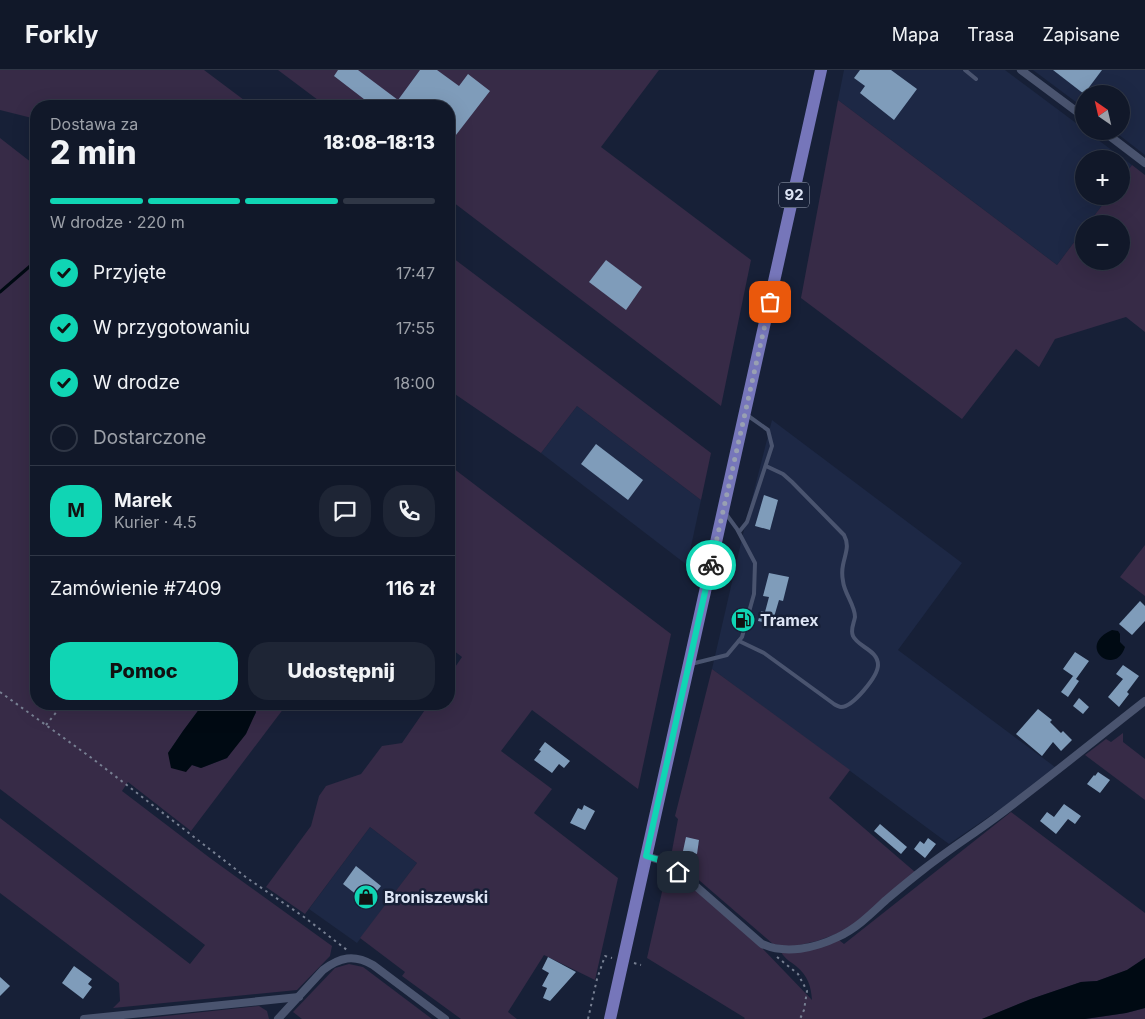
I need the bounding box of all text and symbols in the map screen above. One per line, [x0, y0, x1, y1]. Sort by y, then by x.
text: Forkly [25, 20, 98, 49]
text: Mapa [892, 24, 939, 45]
text: Trasa [967, 24, 1014, 45]
text: Zapisane [1042, 24, 1120, 45]
north arrow [1075, 85, 1130, 140]
map controls [1075, 85, 1130, 270]
text: Dostawa za [50, 114, 138, 134]
text: 18:08–18:13 [323, 131, 435, 154]
text: 2 min [50, 133, 136, 172]
button: + [1075, 150, 1130, 205]
road number: 92 [779, 182, 809, 208]
text: W drodze · 220 m [50, 212, 185, 232]
button: − [1075, 215, 1130, 270]
icon: check [50, 259, 78, 287]
text: Przyjęte [93, 261, 166, 284]
text: 17:47 [396, 263, 435, 283]
pin [749, 281, 791, 323]
icon: bag [756, 288, 784, 316]
icon: check [50, 314, 78, 342]
text: W przygotowaniu [93, 316, 250, 339]
text: 17:55 [396, 318, 435, 338]
icon: check [50, 369, 78, 397]
text: W drodze [93, 371, 180, 394]
text: 18:00 [394, 373, 435, 393]
text: Dostarczone [93, 426, 206, 449]
button: chat [319, 485, 371, 537]
button: phone [383, 485, 435, 537]
text: Marek [114, 489, 172, 512]
text: M [67, 499, 85, 522]
text: Kurier · 4.5 [114, 512, 197, 532]
courier [686, 540, 736, 590]
icon: bike [697, 551, 725, 579]
text: Zamówienie #7409 [50, 577, 222, 600]
text: 116 zł [386, 577, 435, 600]
fuel station icon: Tramex [730, 607, 756, 633]
place label: Tramex [760, 610, 818, 630]
button: Pomoc [50, 642, 238, 700]
button: Udostępnij [248, 642, 435, 700]
pin [657, 851, 699, 893]
icon: home [664, 858, 692, 886]
shop icon: Broniszewski [353, 884, 379, 910]
place label: Broniszewski [384, 887, 488, 907]

